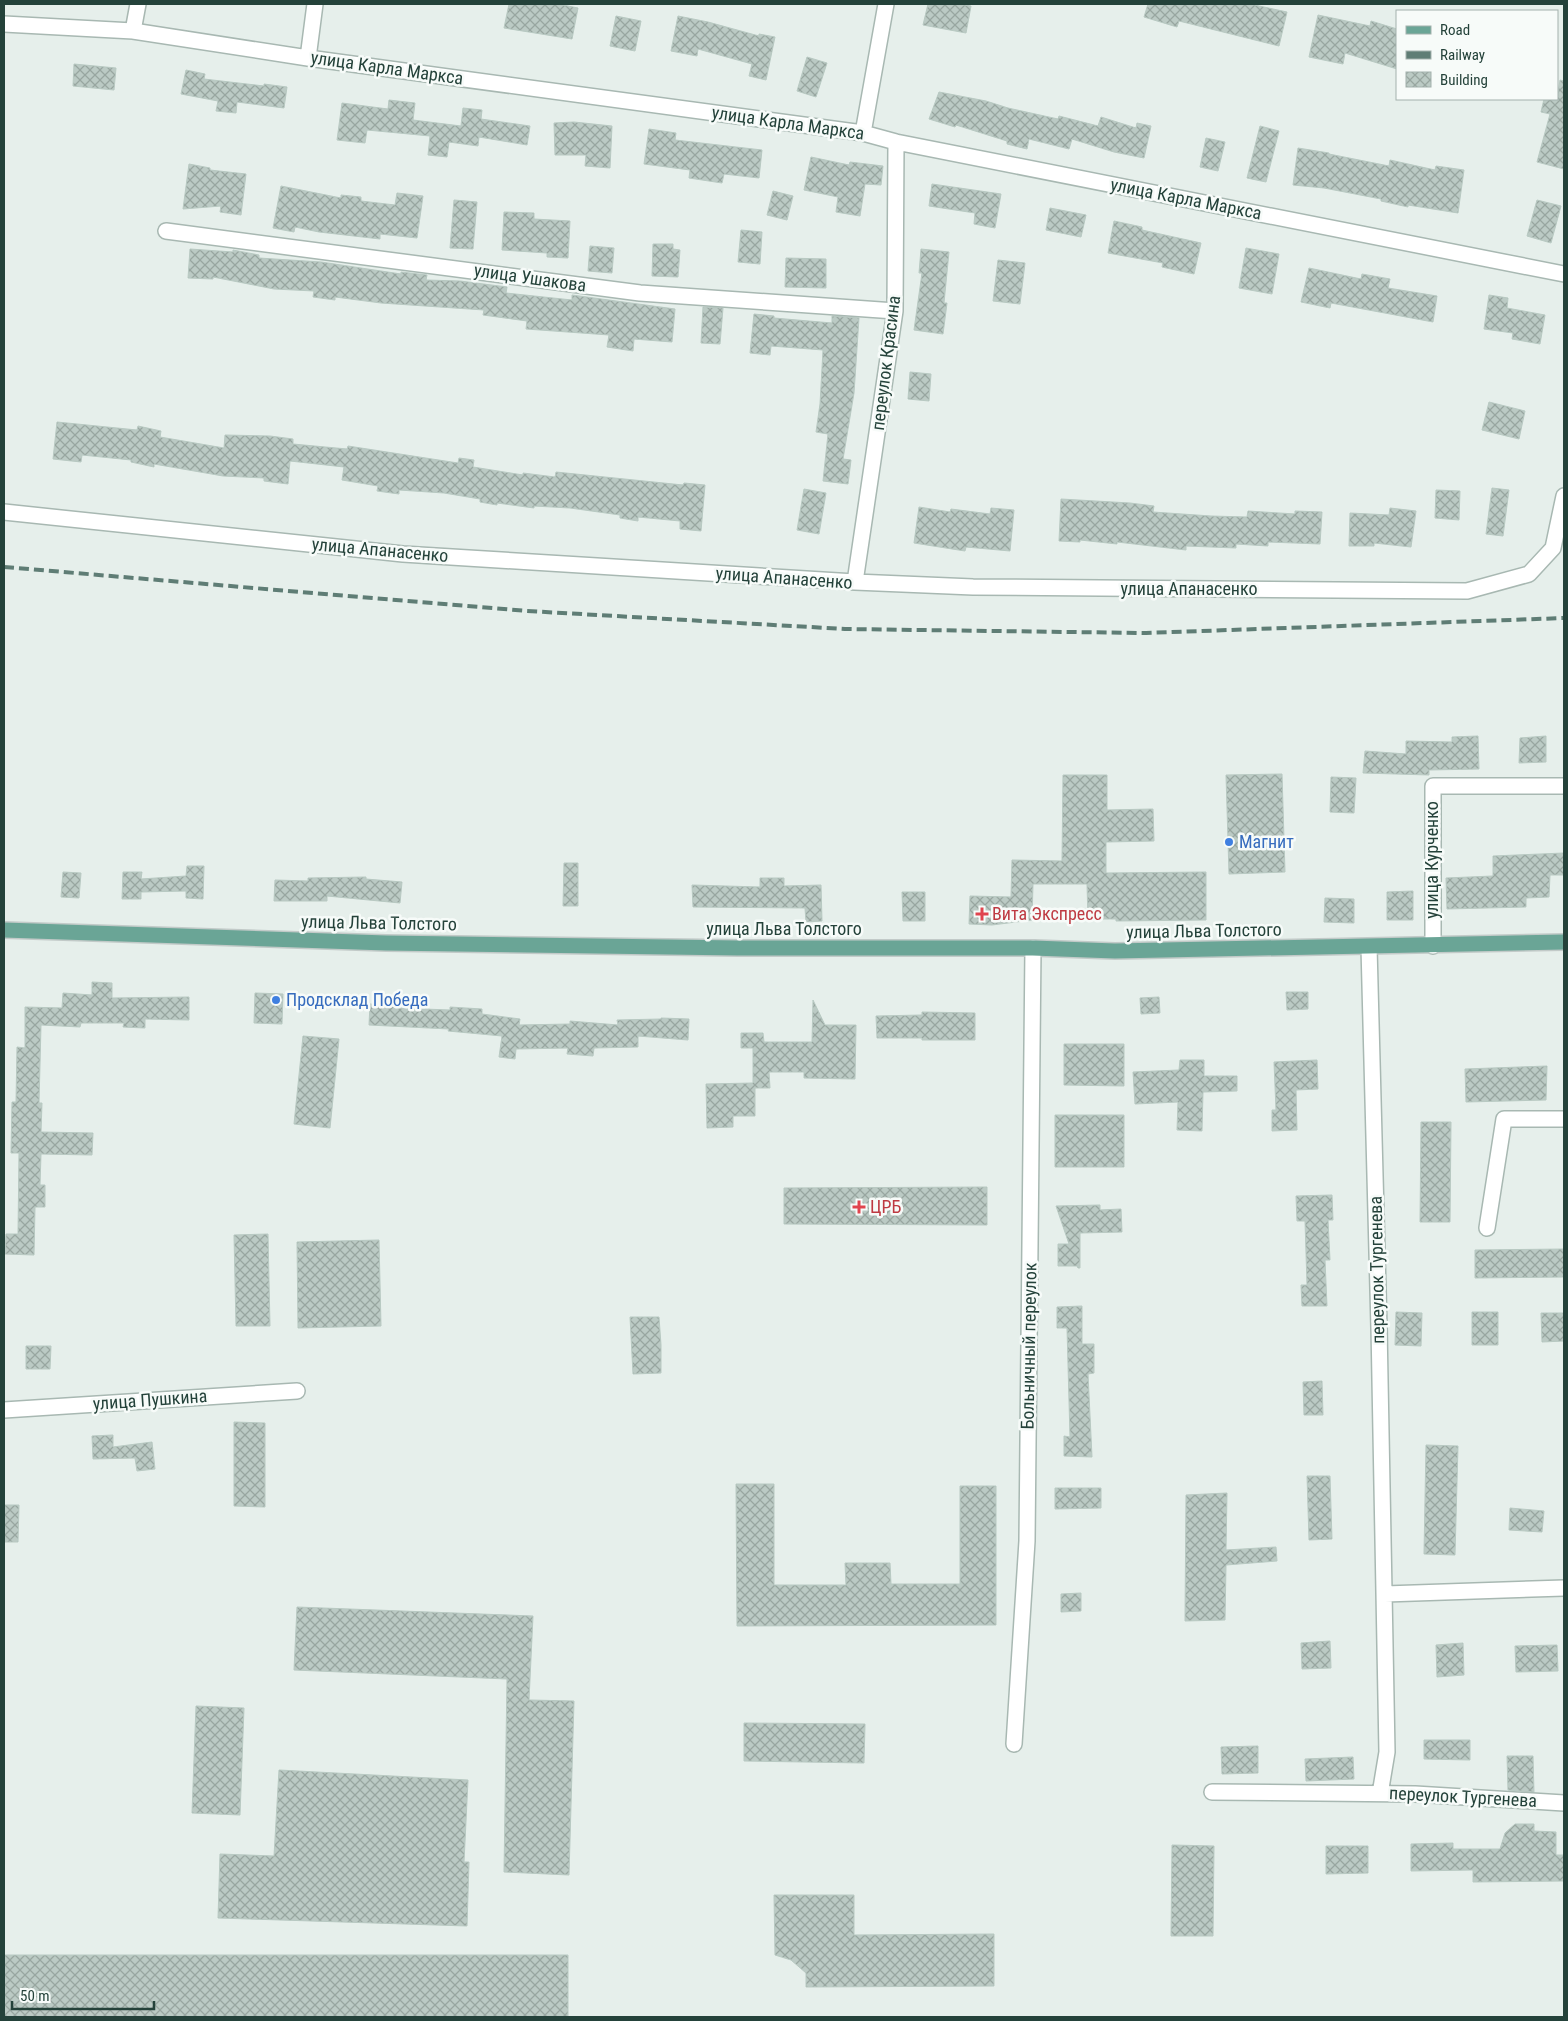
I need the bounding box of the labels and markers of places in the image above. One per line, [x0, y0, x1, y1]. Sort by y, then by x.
place label: Магнит [1239, 831, 1294, 852]
marker: Магнит [1223, 836, 1235, 848]
place label: Вита Экспресс [992, 903, 1102, 924]
marker: Вита Экспресс [976, 908, 988, 920]
place label: Продсклад Победа [286, 989, 428, 1010]
marker: Продсклад Победа [270, 994, 282, 1006]
place label: ЦРБ [870, 1196, 901, 1217]
marker: ЦРБ [852, 1200, 866, 1214]

